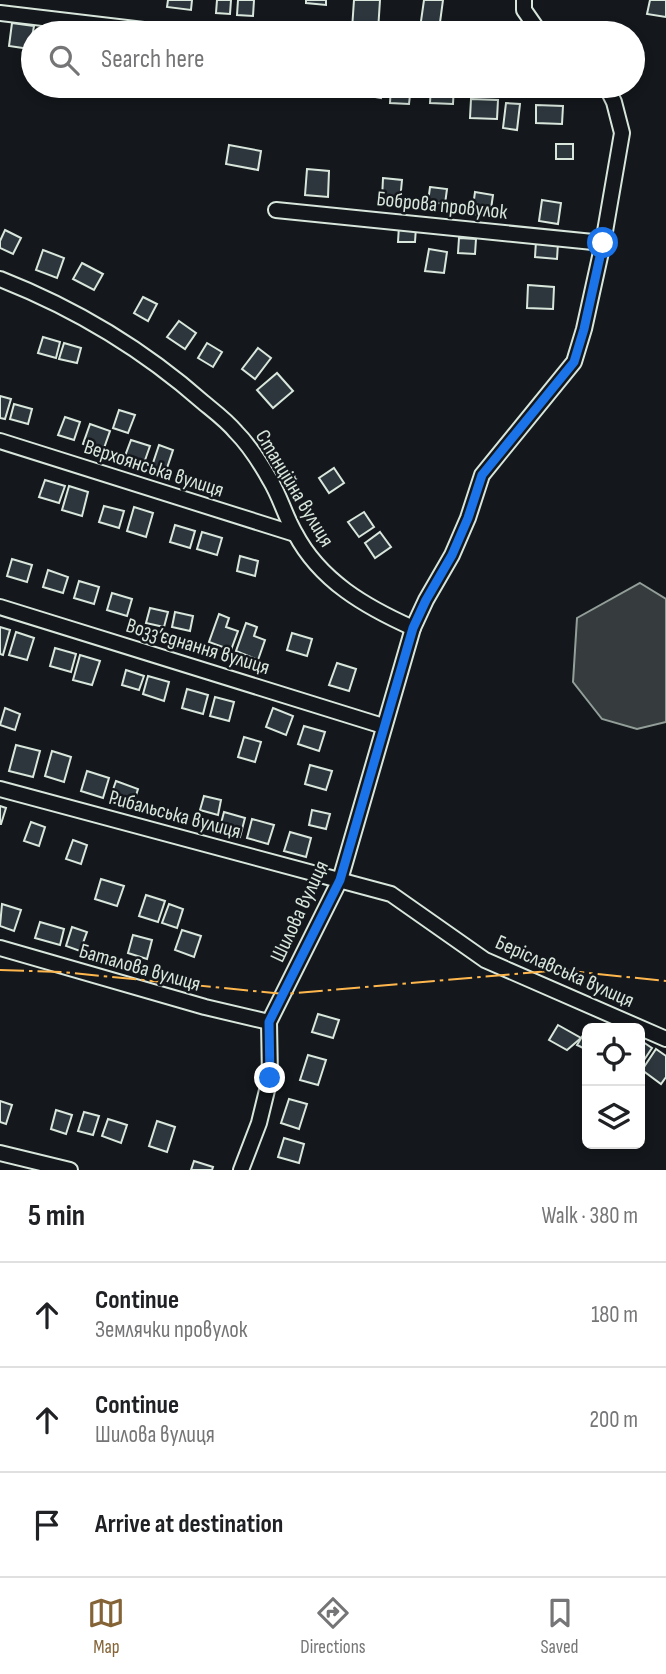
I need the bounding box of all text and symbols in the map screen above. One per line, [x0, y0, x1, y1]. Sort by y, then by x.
search box [21, 21, 645, 98]
icon: search [45, 41, 83, 79]
text: Search here [101, 44, 204, 75]
street label: Боброва провулок [375, 186, 509, 225]
route start [587, 227, 618, 258]
street label: Станційна вулиця [250, 425, 339, 551]
street label: Верхоянська вулиця [81, 434, 227, 503]
street label: Возз’єднання вулиця [123, 613, 273, 680]
street label: Рибальська вулиця [106, 785, 244, 844]
street label: Шилова вулиця [265, 856, 334, 966]
street label: Беріславська вулиця [492, 930, 638, 1013]
street label: Баталова вулиця [76, 938, 203, 997]
map controls [582, 1023, 645, 1149]
button: locate [582, 1023, 645, 1086]
route end [254, 1062, 285, 1093]
button: layers [582, 1086, 645, 1149]
text: 5 min [28, 1198, 85, 1234]
text: Walk · 380 m [541, 1202, 638, 1230]
text: Continue [95, 1285, 179, 1316]
icon: ahead [28, 1296, 66, 1334]
text: 180 m [591, 1301, 638, 1329]
text: Землячки провулок [95, 1316, 248, 1344]
text: Continue [95, 1390, 179, 1421]
icon: ahead [28, 1401, 66, 1439]
text: 200 m [590, 1406, 638, 1434]
text: Шилова вулиця [95, 1421, 215, 1449]
icon: arrive [28, 1506, 66, 1544]
text: Arrive at destination [95, 1509, 283, 1540]
tab: Map [87, 1594, 125, 1659]
tab: Directions [300, 1594, 366, 1659]
tab: Saved [540, 1594, 579, 1659]

